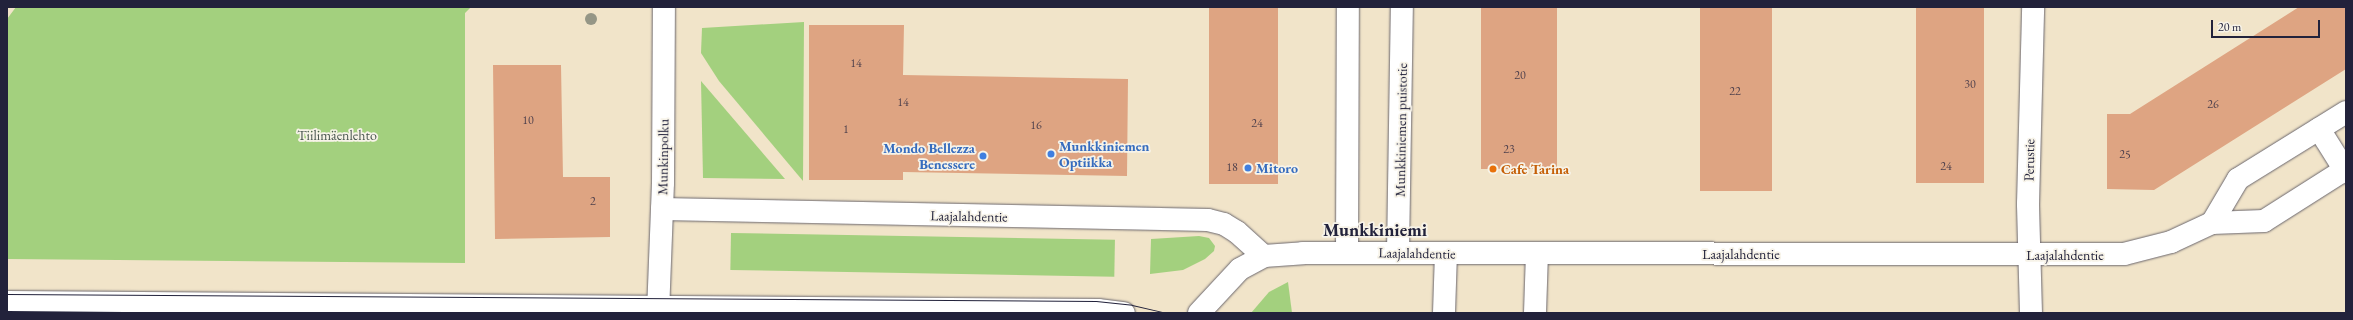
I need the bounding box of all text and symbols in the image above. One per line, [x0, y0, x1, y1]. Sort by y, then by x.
scale bar [2213, 12, 2322, 38]
text: 20 m [2218, 19, 2241, 35]
house number: 14 [850, 57, 862, 71]
street label: Munkkiniemen puistotie [1391, 63, 1411, 197]
house number: 20 [1514, 69, 1526, 83]
house number: 30 [1964, 78, 1976, 92]
house number: 22 [1729, 85, 1741, 99]
house number: 14 [897, 96, 909, 110]
house number: 26 [2207, 98, 2219, 112]
house number: 10 [522, 114, 534, 128]
house number: 24 [1251, 117, 1263, 131]
street label: Munkinpolku [654, 119, 672, 195]
house number: 16 [1030, 119, 1042, 133]
house number: 1 [843, 123, 849, 137]
park label: Tiilimäenlehto [297, 127, 377, 143]
place label: Munkkiniemen Optiikka [1059, 138, 1150, 170]
street label: Perustie [2020, 139, 2038, 181]
place label: Mondo Bellezza Benessere [883, 140, 975, 172]
house number: 23 [1503, 143, 1515, 157]
house number: 25 [2119, 148, 2131, 162]
marker: Munkkiniemen Optiikka [1046, 149, 1056, 159]
marker: Mondo Bellezza Benessere [978, 151, 988, 161]
place label: Mitoro [1256, 160, 1298, 176]
house number: 24 [1940, 160, 1952, 174]
house number: 18 [1226, 161, 1238, 175]
place label: Cafe Tarina [1501, 161, 1569, 177]
marker: Mitoro [1243, 163, 1253, 173]
marker: Cafe Tarina [1488, 164, 1498, 174]
house number: 2 [590, 195, 596, 209]
street label: Laajalahdentie [930, 207, 1008, 225]
district label: Munkkiniemi [1323, 219, 1427, 241]
street label: Laajalahdentie [1378, 244, 1456, 262]
street label: Laajalahdentie [1702, 246, 1780, 262]
street label: Laajalahdentie [2026, 247, 2104, 263]

